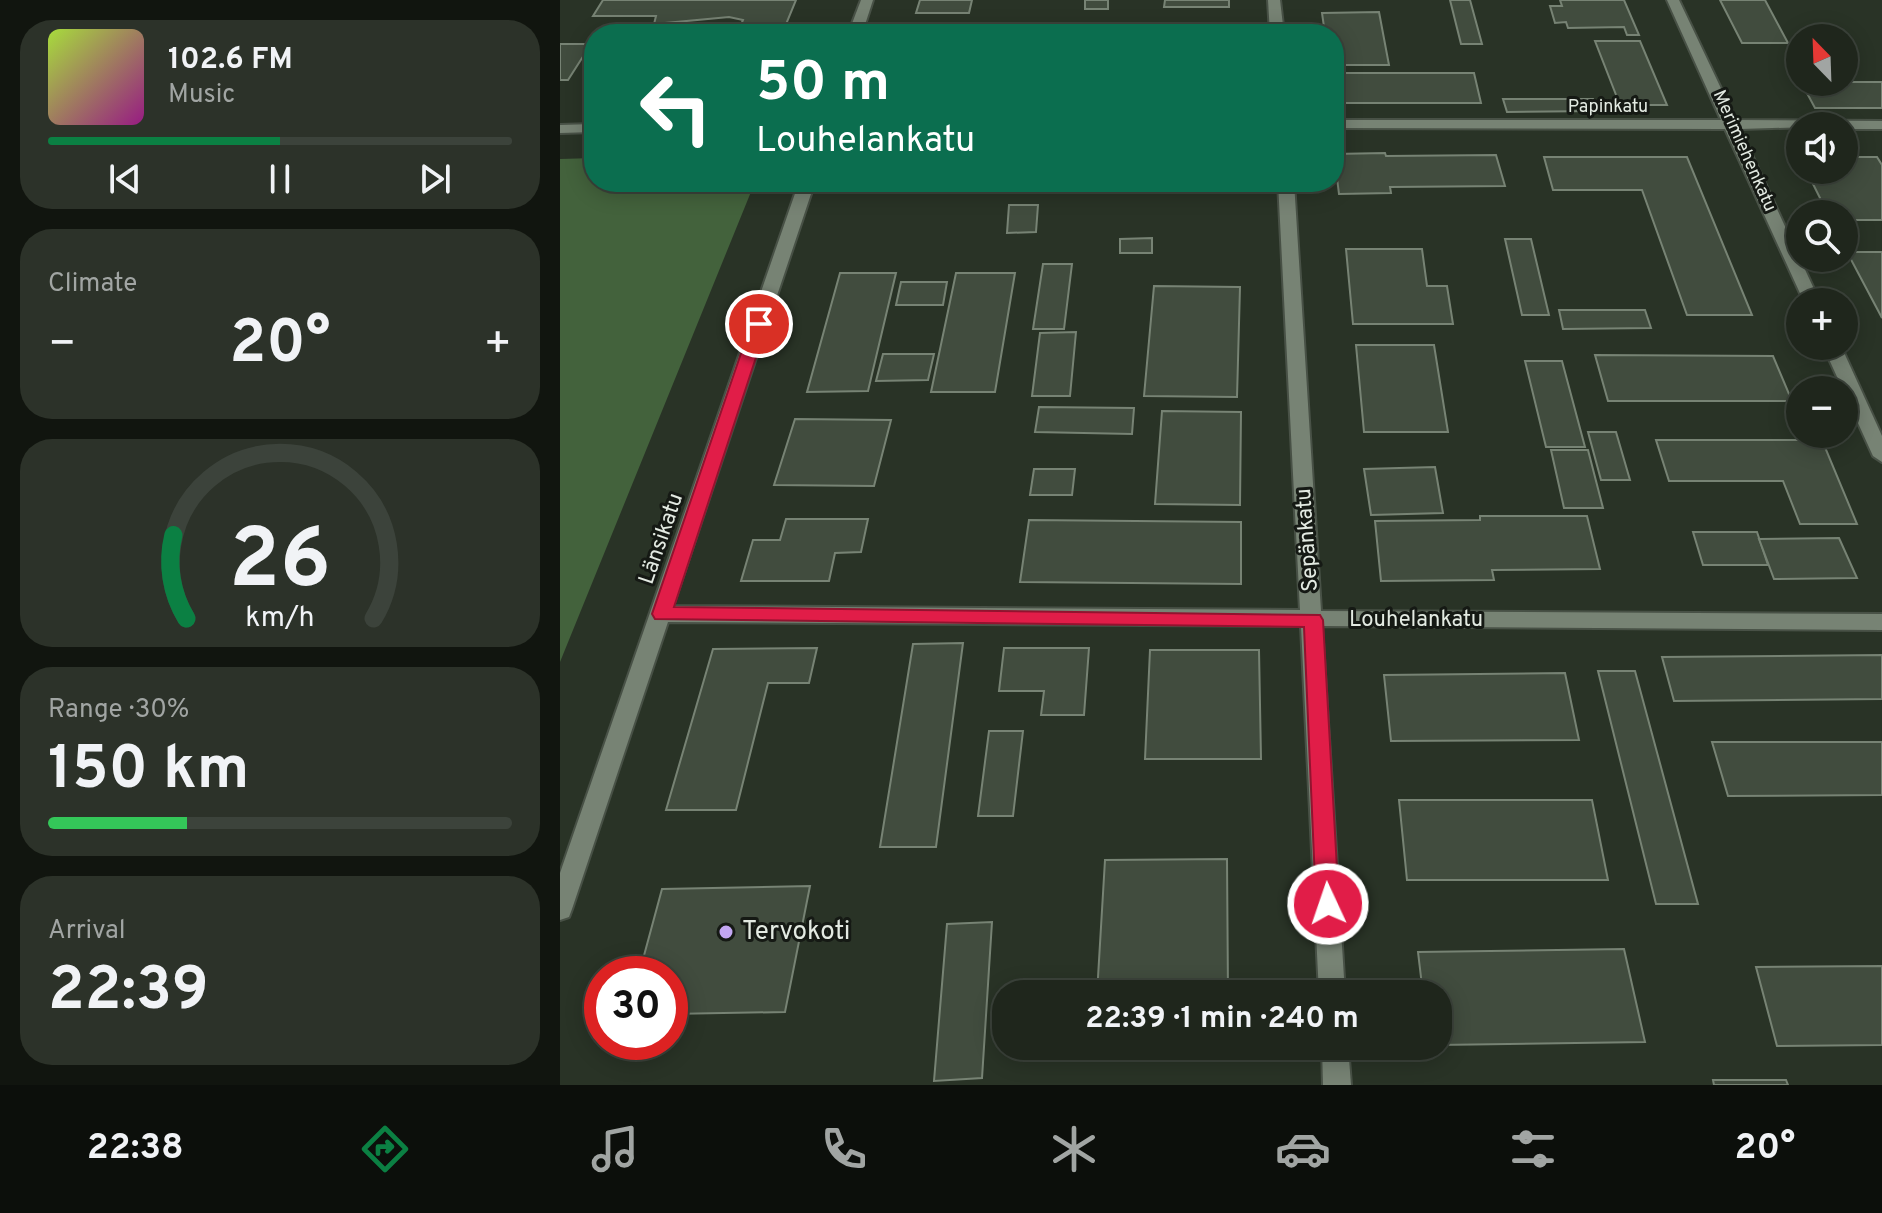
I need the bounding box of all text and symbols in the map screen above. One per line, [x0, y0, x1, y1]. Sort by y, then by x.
north arrow [1786, 24, 1858, 96]
map controls [1786, 24, 1858, 448]
text: 102.6 FM [168, 42, 293, 79]
text: 50 m [756, 50, 890, 120]
icon: left [624, 56, 728, 160]
text: Music [168, 79, 235, 112]
street label: Merimiehenkatu [1707, 87, 1781, 215]
street label: Papinkatu [1568, 96, 1648, 119]
button: sound [1786, 112, 1858, 184]
text: Louhelankatu [756, 119, 975, 165]
icon: previous [103, 157, 147, 201]
icon: pause [258, 157, 302, 201]
icon: next [413, 157, 457, 201]
button: search [1786, 200, 1858, 272]
text: Climate [48, 268, 137, 301]
button: + [1786, 288, 1858, 360]
pin [725, 290, 793, 358]
icon: arrive [737, 302, 781, 346]
text: 20° [229, 308, 331, 384]
text: − [48, 318, 76, 374]
text: + [484, 318, 512, 374]
button: − [1786, 376, 1858, 448]
street label: Sepänkatu [1291, 487, 1325, 593]
street label: Länsikatu [634, 490, 690, 588]
text: 26 [229, 511, 331, 616]
text: km/h [245, 601, 315, 637]
street label: Louhelankatu [1349, 607, 1483, 634]
text: Range · 30% [48, 694, 190, 727]
text: 150 km [48, 734, 249, 810]
position arrow [1286, 862, 1370, 946]
text: Arrival [48, 915, 126, 948]
place label: Tervokoti [742, 916, 850, 949]
marker: Tervokoti [717, 923, 735, 941]
text: 22:39 [48, 955, 209, 1031]
speed limit sign: 30 [584, 956, 688, 1060]
text: 22:39 · 1 min · 240 m [1085, 1001, 1359, 1038]
icon: directions [357, 1121, 413, 1177]
icon: music [587, 1121, 643, 1177]
icon: phone [816, 1121, 872, 1177]
icon: climate [1046, 1121, 1102, 1177]
icon: car [1275, 1121, 1331, 1177]
icon: filters [1505, 1121, 1561, 1177]
text: 22:38 [87, 1126, 184, 1172]
text: 20° [1735, 1126, 1795, 1172]

